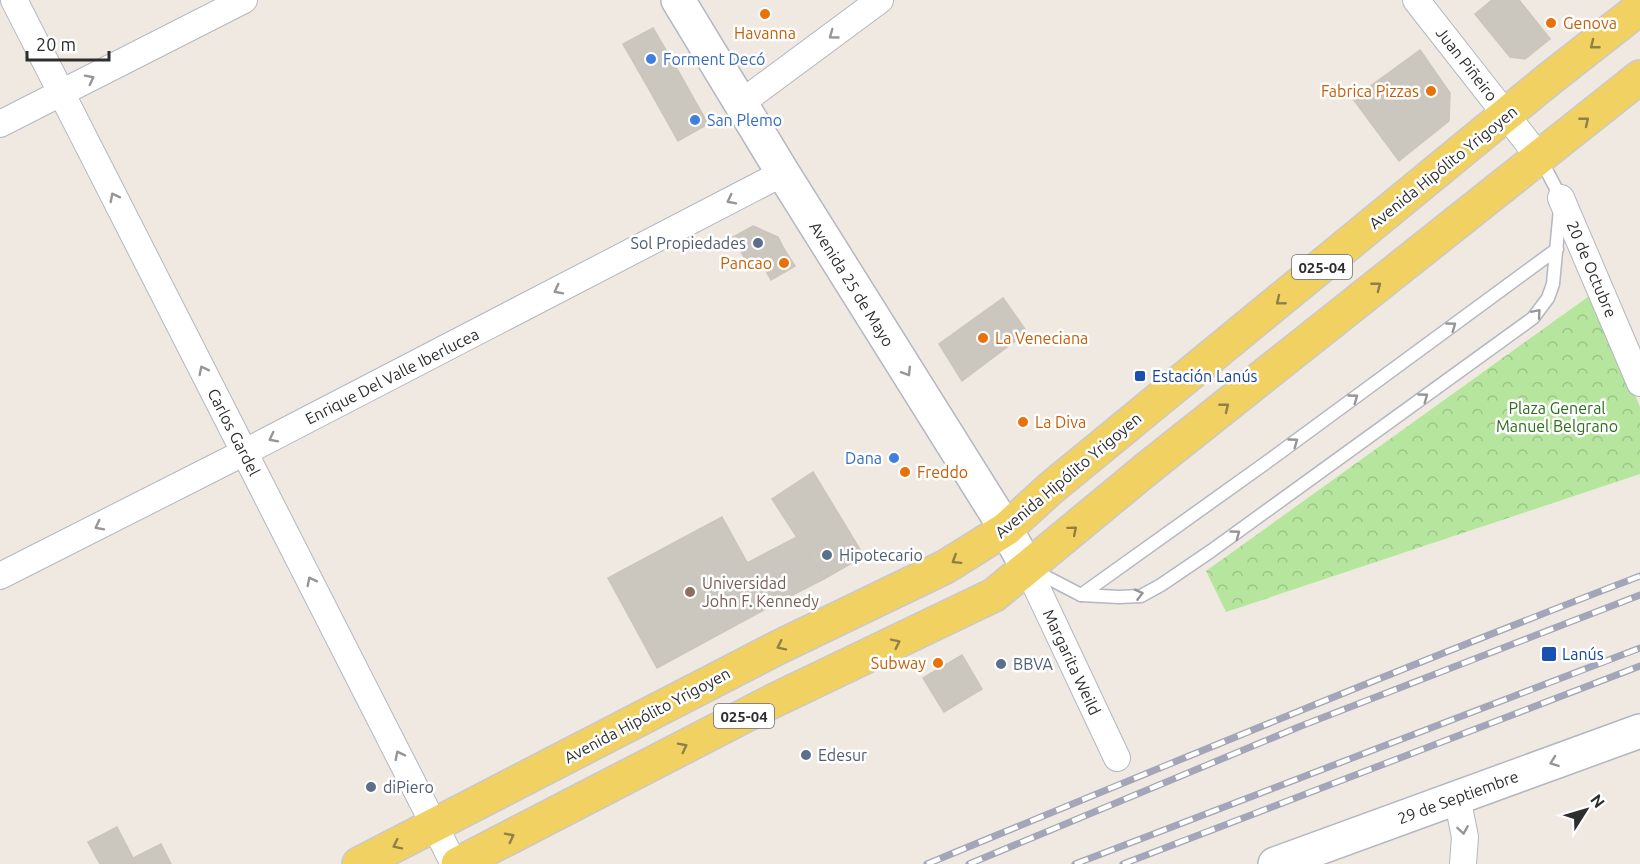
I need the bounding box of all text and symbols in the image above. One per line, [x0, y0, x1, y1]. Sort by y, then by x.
marker: Havanna [758, 7, 772, 21]
place label: Genova [1563, 14, 1617, 32]
marker: Genova [1544, 16, 1558, 30]
street label: Juan Piñeiro [1433, 23, 1501, 105]
scale bar [27, 24, 110, 62]
place label: Havanna [734, 24, 796, 42]
one-way arrow [829, 27, 840, 38]
text: 20 m [36, 34, 76, 54]
one-way arrow [1590, 37, 1601, 48]
place label: Forment Decó [663, 50, 765, 68]
marker: Forment Decó [644, 52, 658, 66]
one-way arrow [83, 75, 94, 86]
place label: Fabrica Pizzas [1321, 82, 1419, 100]
marker: Fabrica Pizzas [1424, 84, 1438, 98]
street label: Avenida Hipólito Yrigoyen [1365, 102, 1521, 232]
place label: San Plemo [707, 111, 782, 129]
marker: San Plemo [688, 113, 702, 127]
one-way arrow [1578, 117, 1589, 128]
one-way arrow [110, 192, 121, 203]
one-way arrow [727, 193, 737, 204]
street label: Avenida 25 de Mayo [806, 218, 898, 350]
street label: 20 de Octubre [1564, 218, 1620, 320]
place label: Sol Propiedades [631, 234, 746, 252]
marker: Sol Propiedades [751, 236, 765, 250]
place label: Pancao [720, 254, 772, 272]
road number: 025-04 [1292, 255, 1352, 279]
marker: Pancao [777, 256, 791, 270]
one-way arrow [1370, 282, 1381, 293]
one-way arrow [554, 283, 564, 294]
one-way arrow [1276, 293, 1287, 304]
one-way arrow [1529, 309, 1540, 320]
one-way arrow [1445, 322, 1456, 333]
street label: Enrique Del Valle Iberlucea [302, 324, 482, 428]
place label: La Veneciana [995, 329, 1088, 347]
marker: La Veneciana [976, 331, 990, 345]
one-way arrow [900, 365, 911, 376]
one-way arrow [199, 366, 210, 377]
place label: Estación Lanús [1152, 367, 1258, 385]
marker: Estación Lanús [1133, 369, 1147, 383]
street label: Carlos Gardel [204, 385, 264, 479]
one-way arrow [1417, 393, 1428, 404]
one-way arrow [1347, 394, 1358, 405]
park label: Plaza General Manuel Belgrano [1496, 399, 1618, 435]
one-way arrow [1218, 404, 1229, 415]
street label: Avenida Hipólito Yrigoyen [991, 409, 1145, 541]
place label: La Diva [1035, 413, 1086, 431]
marker: La Diva [1016, 415, 1030, 429]
one-way arrow [268, 430, 279, 442]
one-way arrow [1288, 438, 1299, 449]
place label: Dana [845, 449, 882, 467]
marker: Dana [887, 451, 901, 465]
place label: Freddo [917, 463, 968, 481]
marker: Freddo [898, 465, 912, 479]
one-way arrow [95, 519, 106, 530]
one-way arrow [1066, 526, 1077, 537]
one-way arrow [1229, 530, 1240, 541]
place label: Hipotecario [839, 546, 923, 564]
marker: Hipotecario [820, 548, 834, 562]
one-way arrow [952, 553, 963, 564]
place label: Universidad John F. Kennedy [702, 574, 819, 610]
one-way arrow [306, 577, 318, 588]
marker: Universidad John F. Kennedy [683, 585, 697, 599]
one-way arrow [1134, 589, 1144, 602]
street label: Margarita Weild [1040, 606, 1104, 718]
one-way arrow [777, 638, 788, 650]
one-way arrow [890, 638, 901, 650]
marker: Lanús [1540, 645, 1558, 663]
place label: Lanús [1562, 645, 1604, 663]
place label: Subway [871, 654, 926, 672]
place label: BBVA [1013, 655, 1053, 673]
marker: Subway [931, 656, 945, 670]
marker: BBVA [994, 657, 1008, 671]
street label: Avenida Hipólito Yrigoyen [561, 664, 733, 766]
road number: 025-04 [714, 704, 774, 728]
one-way arrow [677, 743, 688, 755]
place label: Edesur [818, 746, 867, 764]
marker: Edesur [799, 748, 813, 762]
one-way arrow [395, 750, 407, 761]
one-way arrow [1549, 755, 1560, 767]
street label: 29 de Septiembre [1395, 767, 1521, 827]
place label: diPiero [383, 778, 434, 796]
marker: diPiero [364, 780, 378, 794]
north arrow [1556, 780, 1616, 840]
text: N [1587, 791, 1609, 811]
one-way arrow [1456, 826, 1468, 835]
one-way arrow [504, 833, 515, 844]
one-way arrow [393, 838, 404, 849]

